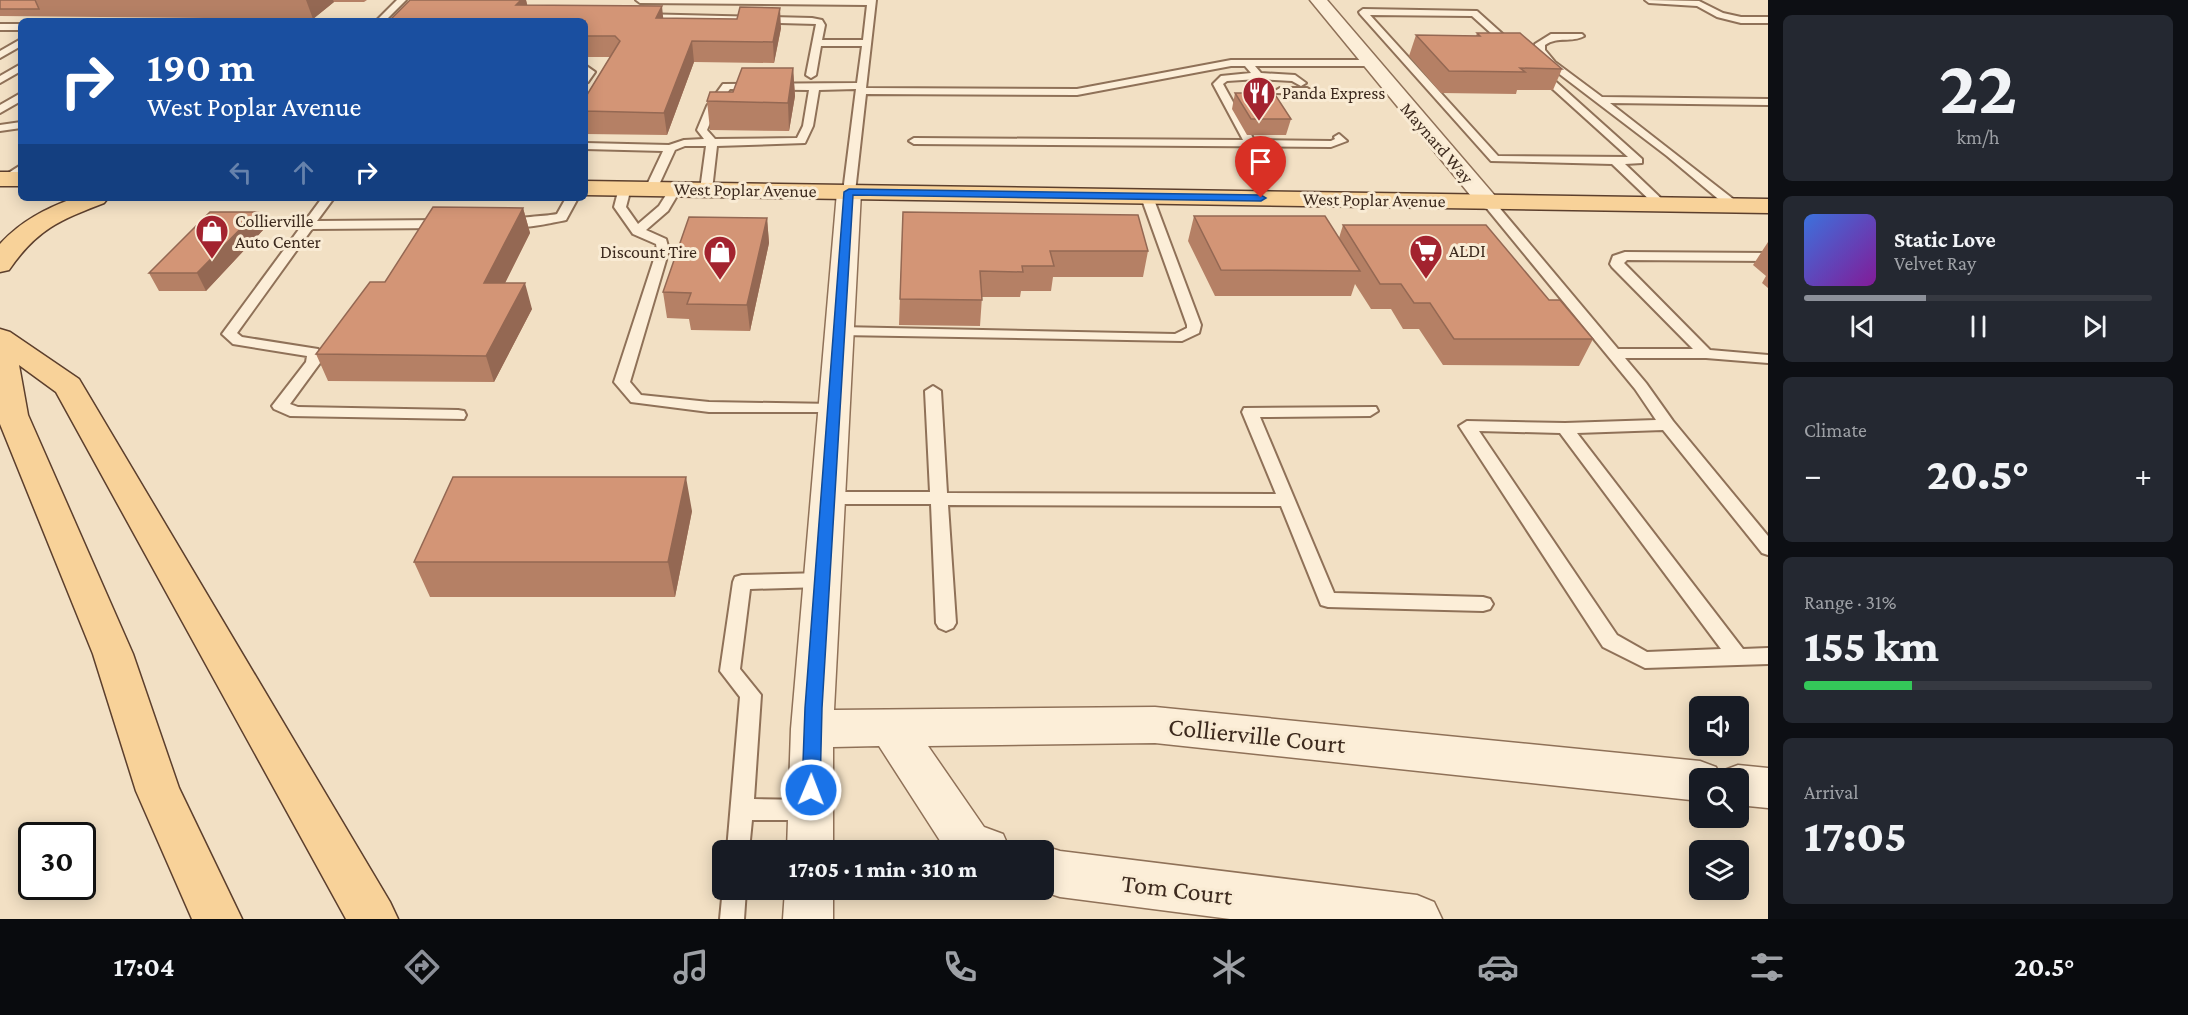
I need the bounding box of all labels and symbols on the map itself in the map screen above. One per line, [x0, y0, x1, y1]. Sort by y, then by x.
restaurant icon: Panda Express [1241, 75, 1277, 122]
place label: Panda Express [1282, 83, 1385, 103]
street label: Maynard Way [1396, 98, 1478, 188]
pin [1235, 136, 1286, 198]
street label: West Poplar Avenue [673, 179, 817, 201]
street label: West Poplar Avenue [1302, 189, 1446, 211]
place label: Collierville Auto Center [235, 211, 322, 252]
shop icon: Collierville Auto Center [194, 213, 230, 260]
supermarket icon: ALDI [1408, 233, 1444, 280]
shop icon: Discount Tire [702, 234, 738, 281]
place label: ALDI [1449, 241, 1486, 261]
place label: Discount Tire [600, 242, 697, 262]
street label: Collierville Court [1167, 712, 1347, 759]
position arrow [779, 758, 843, 822]
speed limit sign: 30 [18, 822, 96, 900]
street label: Tom Court [1120, 868, 1234, 911]

